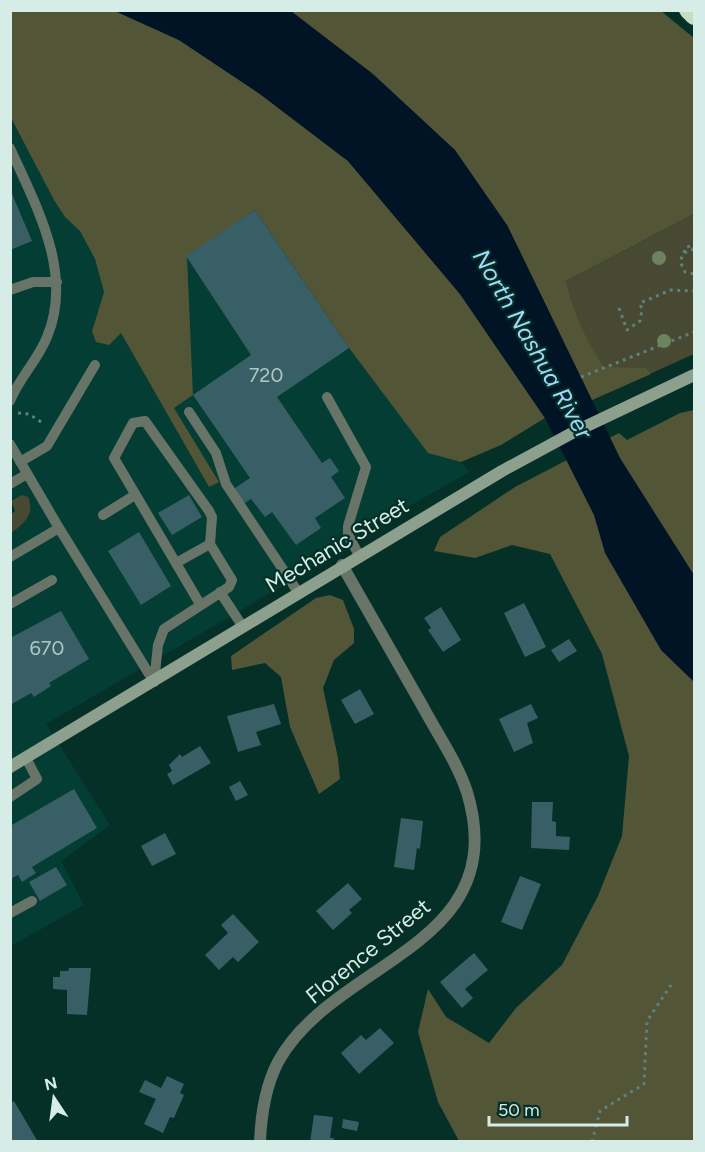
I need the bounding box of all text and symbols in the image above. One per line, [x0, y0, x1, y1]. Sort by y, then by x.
water label: North Nashua River [467, 244, 600, 445]
house number: 720 [249, 363, 283, 387]
street label: Mechanic Street [260, 492, 414, 598]
house number: 670 [30, 636, 64, 660]
street label: Florence Street [300, 893, 436, 1009]
north arrow [24, 1068, 84, 1128]
text: N [43, 1073, 59, 1095]
scale bar [489, 1089, 627, 1127]
text: 50 m [498, 1099, 540, 1121]

